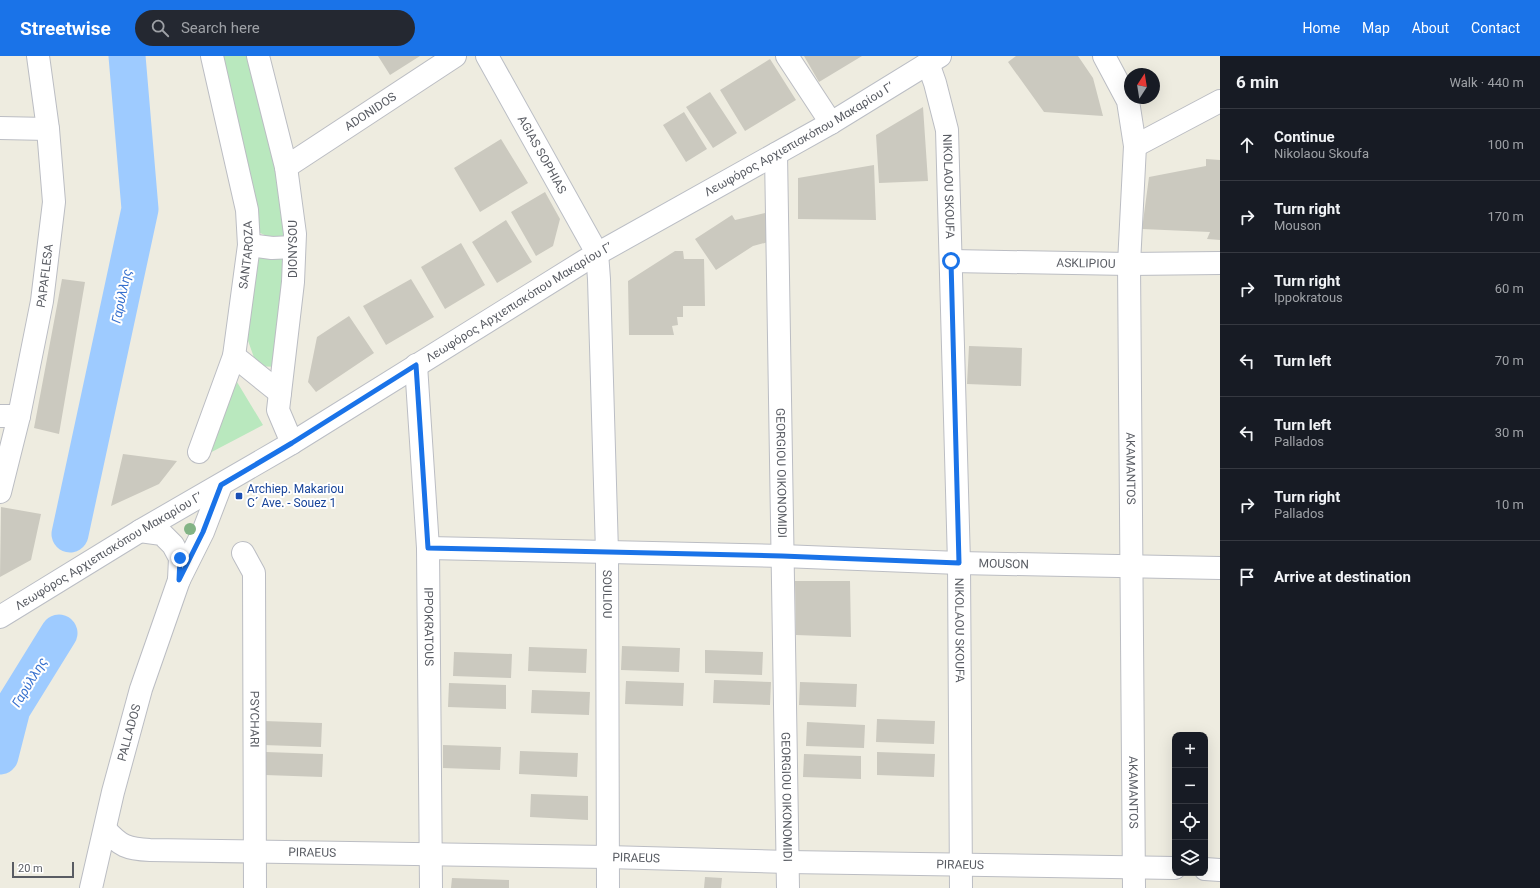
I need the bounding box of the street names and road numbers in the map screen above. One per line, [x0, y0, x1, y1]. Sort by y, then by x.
street label: Λεωφόρος Αρχιεπισκόπου Μακαρίου Γ’ [702, 79, 896, 199]
street label: ADONIDOS [342, 89, 399, 134]
street label: AGIAS SOPHIAS [515, 113, 569, 196]
street label: NIKOLAOU SKOUFA [940, 134, 957, 239]
street label: SANTAROZA [236, 220, 256, 290]
street label: DIONYSOU [286, 220, 300, 278]
street label: Λεωφόρος Αρχιεπισκόπου Μακαρίου Γ’ [423, 240, 615, 365]
street label: PAPAFLESA [34, 243, 56, 309]
street label: ASKLIPIOU [1056, 256, 1116, 271]
street label: GEORGIOU OIKONOMIDI [773, 408, 789, 538]
street label: AKAMANTOS [1123, 432, 1138, 505]
street label: Λεωφόρος Αρχιεπισκόπου Μακαρίου Γ’ [12, 489, 205, 613]
street label: MOUSON [978, 556, 1029, 571]
street label: SOULIOU [600, 570, 614, 619]
street label: NIKOLAOU SKOUFA [952, 578, 967, 683]
street label: IPPOKRATOUS [421, 587, 436, 666]
street label: PSYCHARI [247, 691, 262, 748]
street label: PALLADOS [115, 702, 144, 763]
street label: GEORGIOU OIKONOMIDI [778, 732, 795, 862]
street label: AKAMANTOS [1126, 756, 1141, 829]
street label: PIRAEUS [288, 845, 336, 860]
street label: PIRAEUS [612, 850, 660, 865]
street label: PIRAEUS [936, 857, 984, 872]

